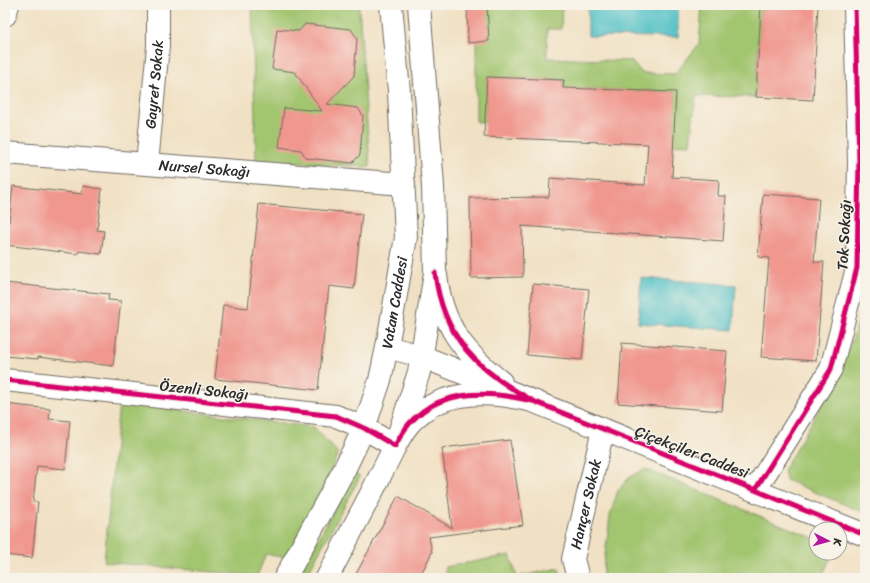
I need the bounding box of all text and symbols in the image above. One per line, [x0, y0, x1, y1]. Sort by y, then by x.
street label: Gayret Sokak [137, 40, 171, 130]
street label: Nursel Sokağı [158, 152, 251, 185]
street label: Tok Sokağı [829, 199, 859, 271]
street label: Vatan Caddesi [374, 254, 416, 351]
street label: Özenli Sokağı [158, 372, 250, 408]
street label: Çiçekçiler Caddesi [631, 418, 754, 486]
street label: Hançer Sokak [563, 455, 609, 552]
north arrow [808, 521, 848, 561]
text: K [828, 537, 847, 548]

